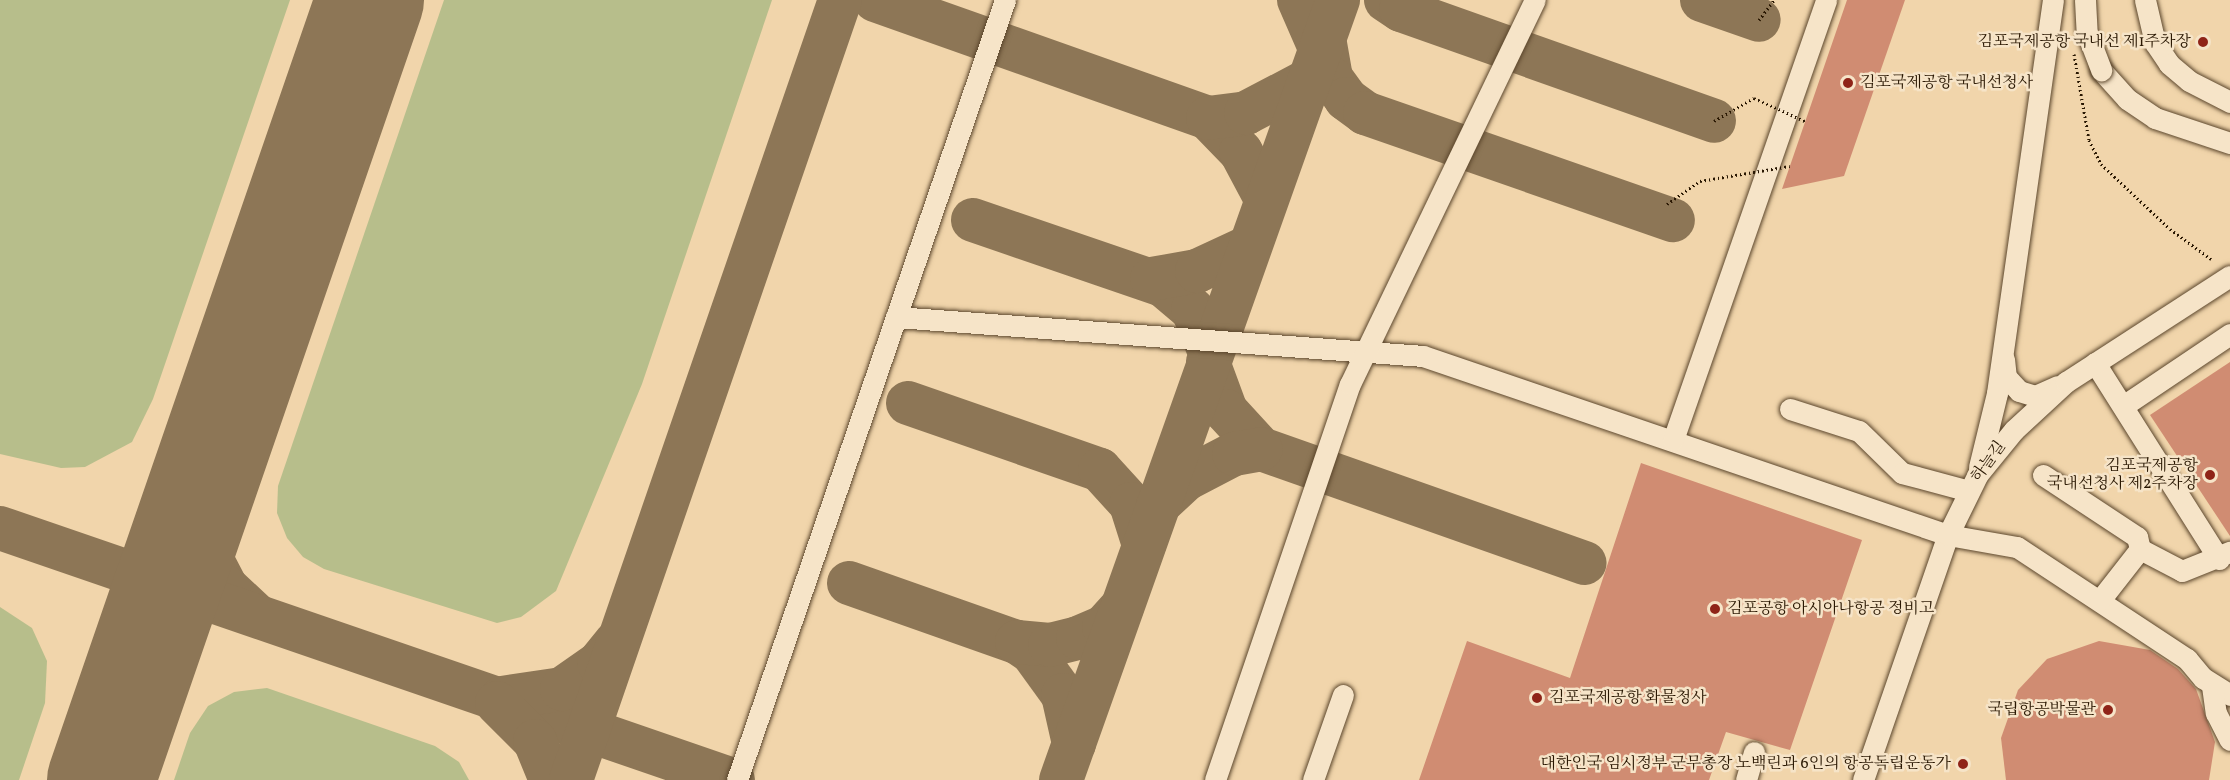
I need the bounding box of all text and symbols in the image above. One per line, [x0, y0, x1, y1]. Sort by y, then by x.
place label: 김포국제공항 국내선 제1주차장 [1977, 32, 2191, 52]
marker: 김포국제공항 국내선 제1주차장 [2196, 35, 2210, 49]
place label: 김포국제공항 국내선청사 [1860, 73, 2033, 93]
marker: 김포국제공항 국내선청사 [1841, 76, 1855, 90]
street label: 하늘길 [1968, 438, 2010, 486]
place label: 김포국제공항 국내선청사 제2주차장 [2047, 456, 2198, 494]
marker: 김포국제공항 국내선청사 제2주차장 [2203, 468, 2217, 482]
place label: 김포공항 아시아나항공 정비고 [1727, 599, 1934, 619]
marker: 김포공항 아시아나항공 정비고 [1708, 602, 1722, 616]
place label: 김포국제공항 화물청사 [1549, 688, 1707, 708]
marker: 김포국제공항 화물청사 [1530, 691, 1544, 705]
place label: 국립항공박물관 [1988, 700, 2096, 720]
marker: 국립항공박물관 [2101, 703, 2115, 717]
place label: 대한인국 임시정부 군무총장 노백린과 6인의 항공독립운동가 [1541, 754, 1951, 774]
marker: 대한인국 임시정부 군무총장 노백린과 6인의 항공독립운동가 [1956, 757, 1970, 771]

